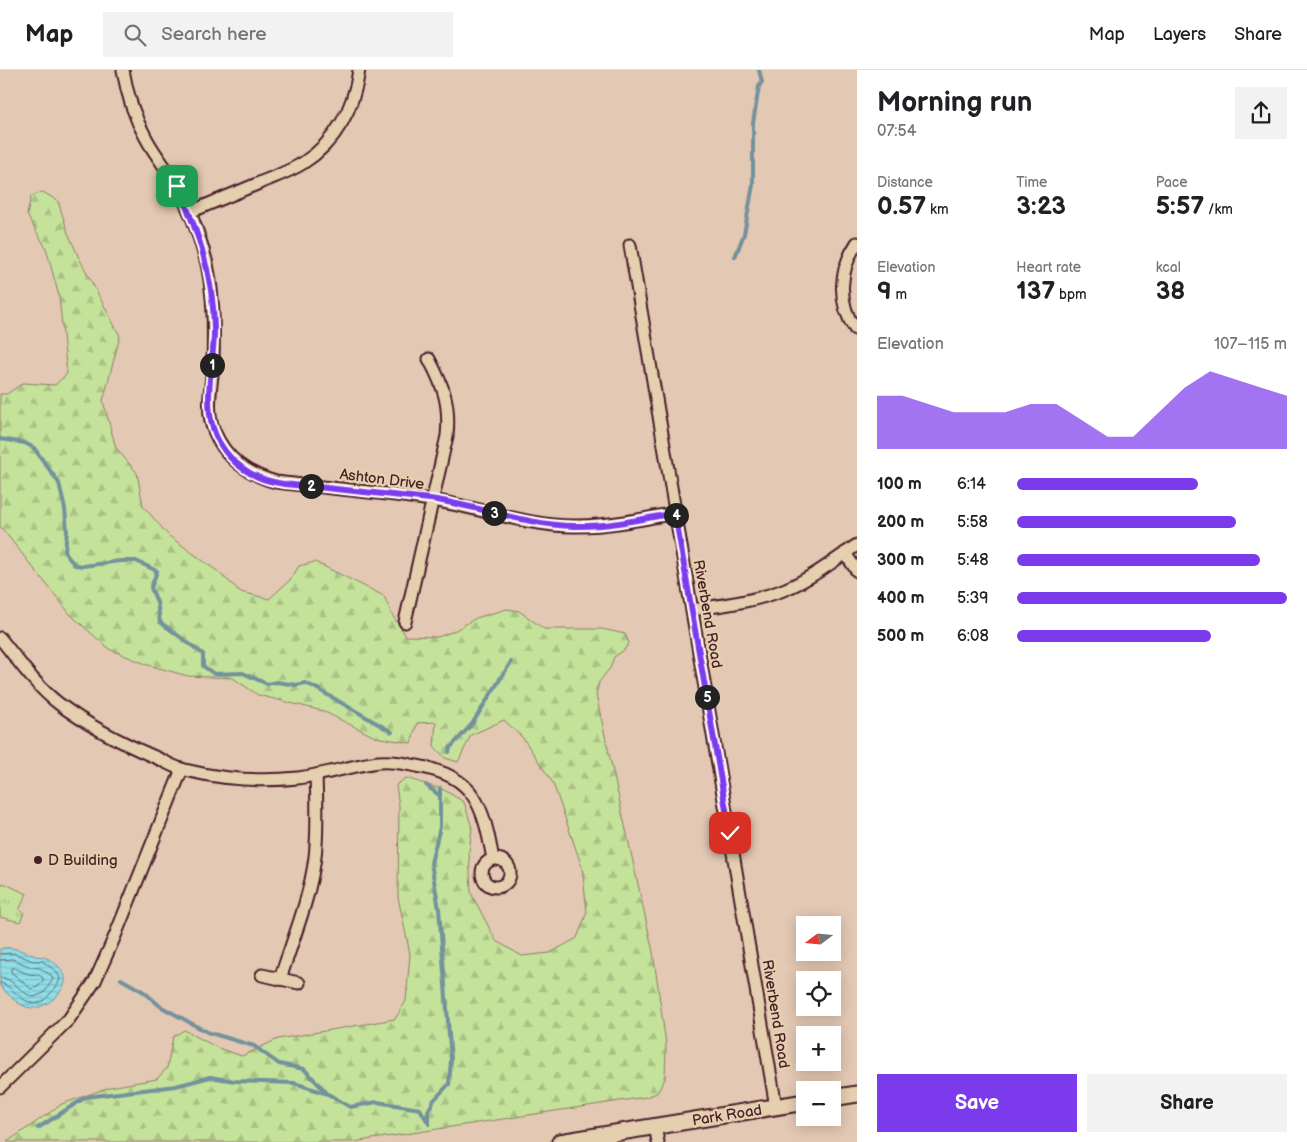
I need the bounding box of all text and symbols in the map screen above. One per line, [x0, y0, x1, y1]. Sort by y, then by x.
search box [103, 12, 453, 57]
text: Map [25, 20, 73, 49]
icon: search [121, 21, 149, 49]
text: Search here [161, 23, 267, 46]
text: Map [1089, 24, 1125, 45]
text: Layers [1153, 24, 1206, 45]
text: Share [1234, 24, 1282, 45]
text: Morning run [877, 86, 1032, 119]
button: share [1235, 87, 1287, 139]
text: 07:54 [877, 122, 916, 141]
pin [156, 165, 198, 207]
icon: arrive [163, 172, 191, 200]
text: Distance [877, 174, 933, 191]
text: Time [1016, 174, 1047, 191]
text: Pace [1156, 174, 1188, 191]
text: 0.57 [877, 191, 926, 222]
text: 3:23 [1016, 191, 1066, 222]
text: 5:57 [1156, 191, 1204, 222]
text: km [926, 201, 949, 218]
text: /km [1204, 201, 1233, 218]
text: Elevation [877, 259, 935, 276]
text: Heart rate [1016, 259, 1081, 276]
text: kcal [1156, 259, 1181, 276]
text: 9 [877, 276, 892, 307]
text: 137 [1016, 276, 1055, 307]
text: 38 [1156, 276, 1185, 307]
text: m [892, 286, 907, 303]
text: bpm [1055, 286, 1087, 303]
text: Elevation [877, 335, 944, 354]
text: 107–115 m [1214, 335, 1287, 354]
pin: 1 [200, 352, 224, 378]
text: 1 [210, 357, 215, 374]
street label: Ashton Drive [339, 465, 425, 494]
pin: 2 [298, 474, 324, 498]
text: 100 m [877, 475, 922, 494]
text: 6:14 [957, 475, 986, 494]
text: 2 [307, 478, 316, 495]
pin: 3 [482, 500, 506, 526]
pin: 4 [664, 502, 688, 528]
text: 3 [490, 505, 499, 522]
text: 4 [672, 507, 681, 524]
text: 200 m [877, 513, 924, 532]
text: 5:58 [957, 513, 988, 532]
text: 300 m [877, 551, 924, 570]
text: 5:48 [957, 551, 989, 570]
street label: Riverbend Road [689, 558, 726, 670]
text: 400 m [877, 589, 924, 608]
text: 5:39 [957, 589, 989, 608]
text: 500 m [877, 627, 924, 646]
text: 6:08 [957, 627, 989, 646]
pin: 5 [694, 684, 720, 710]
text: 5 [703, 689, 712, 706]
pin [709, 812, 751, 854]
icon: check [716, 819, 744, 847]
place label: D Building [48, 851, 118, 870]
marker: D Building [32, 854, 44, 866]
north arrow [796, 916, 841, 961]
map controls [796, 916, 841, 1126]
street label: Riverbend Road [758, 958, 793, 1070]
button: locate [796, 971, 841, 1016]
button: + [796, 1026, 841, 1071]
button: Save [877, 1074, 1077, 1132]
button: Share [1087, 1074, 1287, 1132]
button: − [796, 1081, 841, 1126]
street label: Park Road [691, 1101, 763, 1130]

